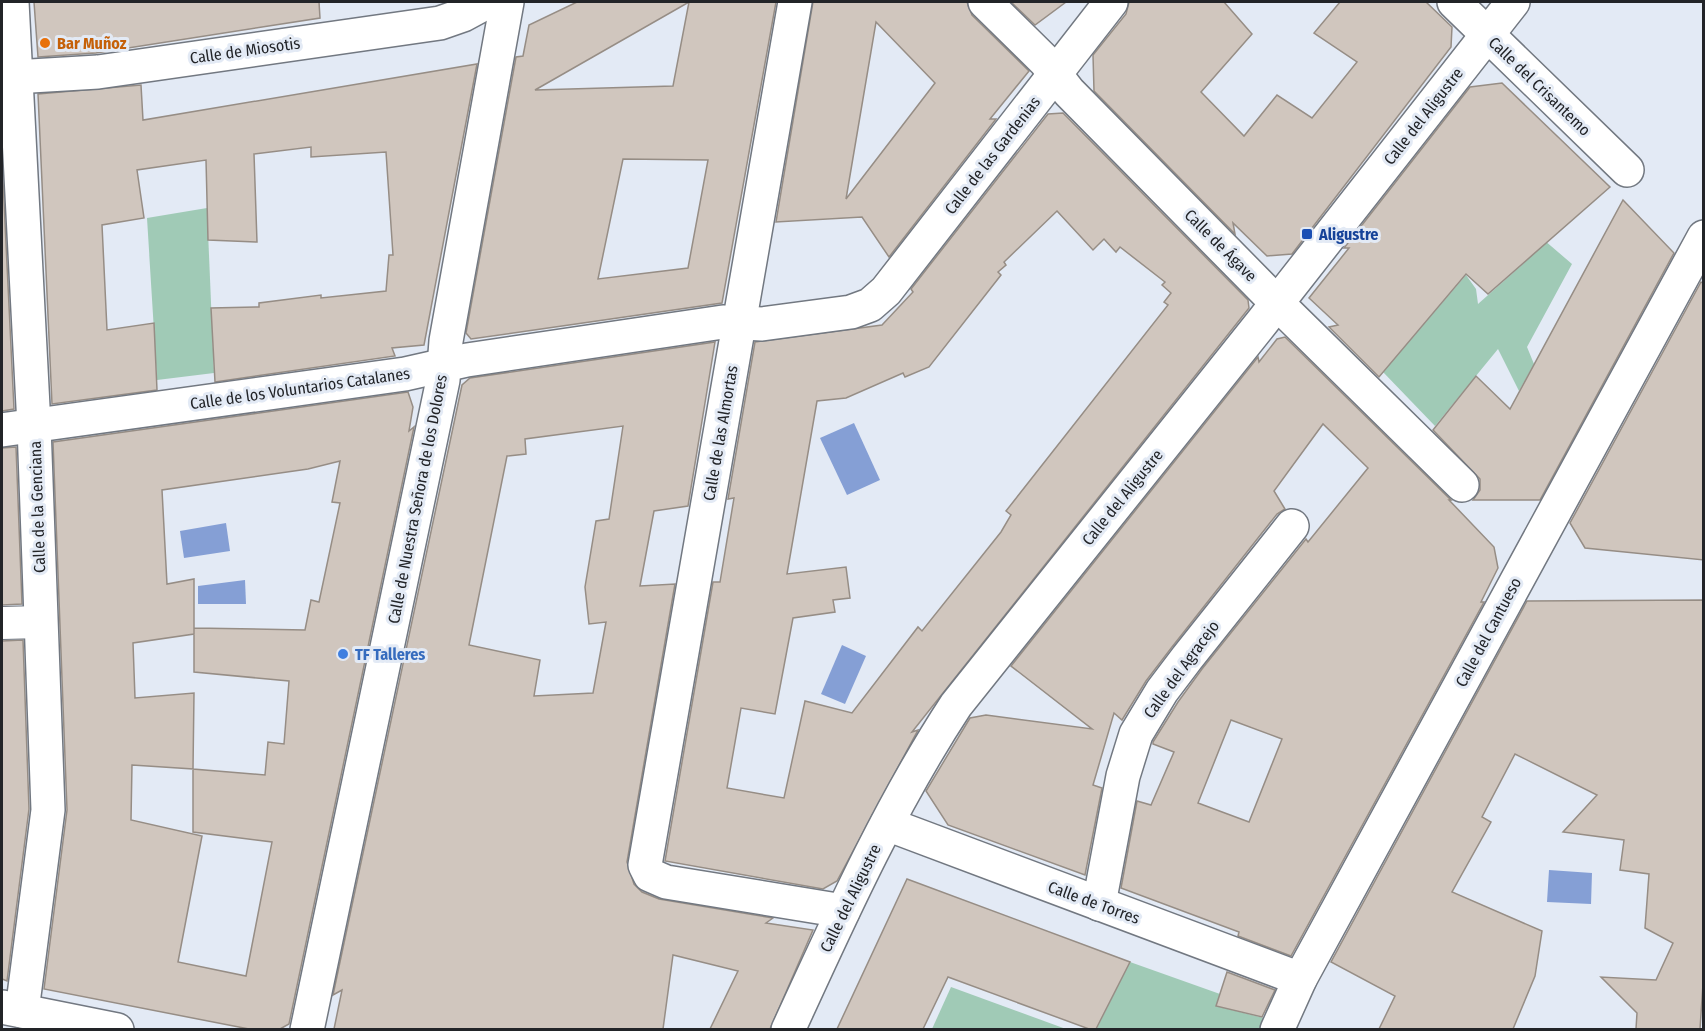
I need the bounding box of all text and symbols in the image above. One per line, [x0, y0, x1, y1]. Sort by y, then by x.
street label: Calle de Miosotis [189, 33, 302, 68]
street label: Calle del Crisantemo [1485, 33, 1595, 140]
place label: Bar Muñoz [57, 34, 127, 53]
marker: Bar Muñoz [38, 36, 52, 50]
street label: Calle del Aligustre [1380, 64, 1467, 169]
street label: Calle de las Gardenias [941, 93, 1044, 218]
street label: Calle de Ágave [1181, 205, 1261, 285]
place label: Aligustre [1318, 225, 1378, 244]
marker: Aligustre [1300, 227, 1314, 241]
street label: Calle de los Voluntarios Catalanes [189, 364, 411, 413]
street label: Calle de las Almortas [699, 364, 742, 502]
street label: Calle de Nuestra Señora de los Dolores [384, 373, 451, 625]
street label: Calle de la Genciana [26, 440, 49, 573]
street label: Calle del Aligustre [1078, 446, 1167, 549]
street label: Calle del Cantueso [1452, 574, 1525, 690]
street label: Calle del Agracejo [1140, 617, 1223, 722]
place label: TF Talleres [355, 645, 425, 664]
marker: TF Talleres [336, 647, 350, 661]
street label: Calle del Aligustre [816, 841, 885, 955]
street label: Calle de Torres [1045, 877, 1142, 928]

